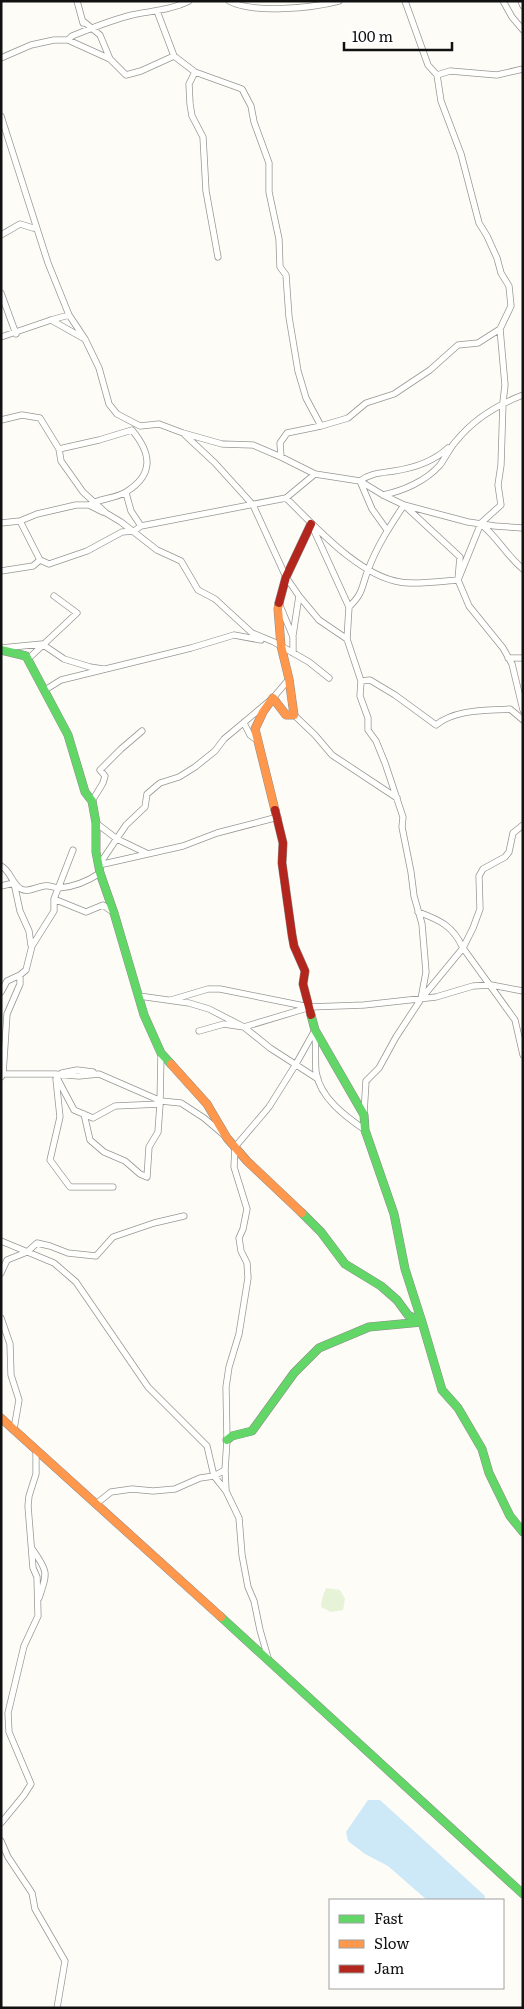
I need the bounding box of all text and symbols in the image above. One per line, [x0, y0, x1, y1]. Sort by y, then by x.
scale bar [344, 20, 452, 52]
text: 100 m [352, 24, 393, 47]
legend [329, 1899, 504, 1989]
text: Fast [374, 1906, 403, 1929]
text: Slow [374, 1931, 409, 1954]
text: Jam [374, 1956, 405, 1979]

